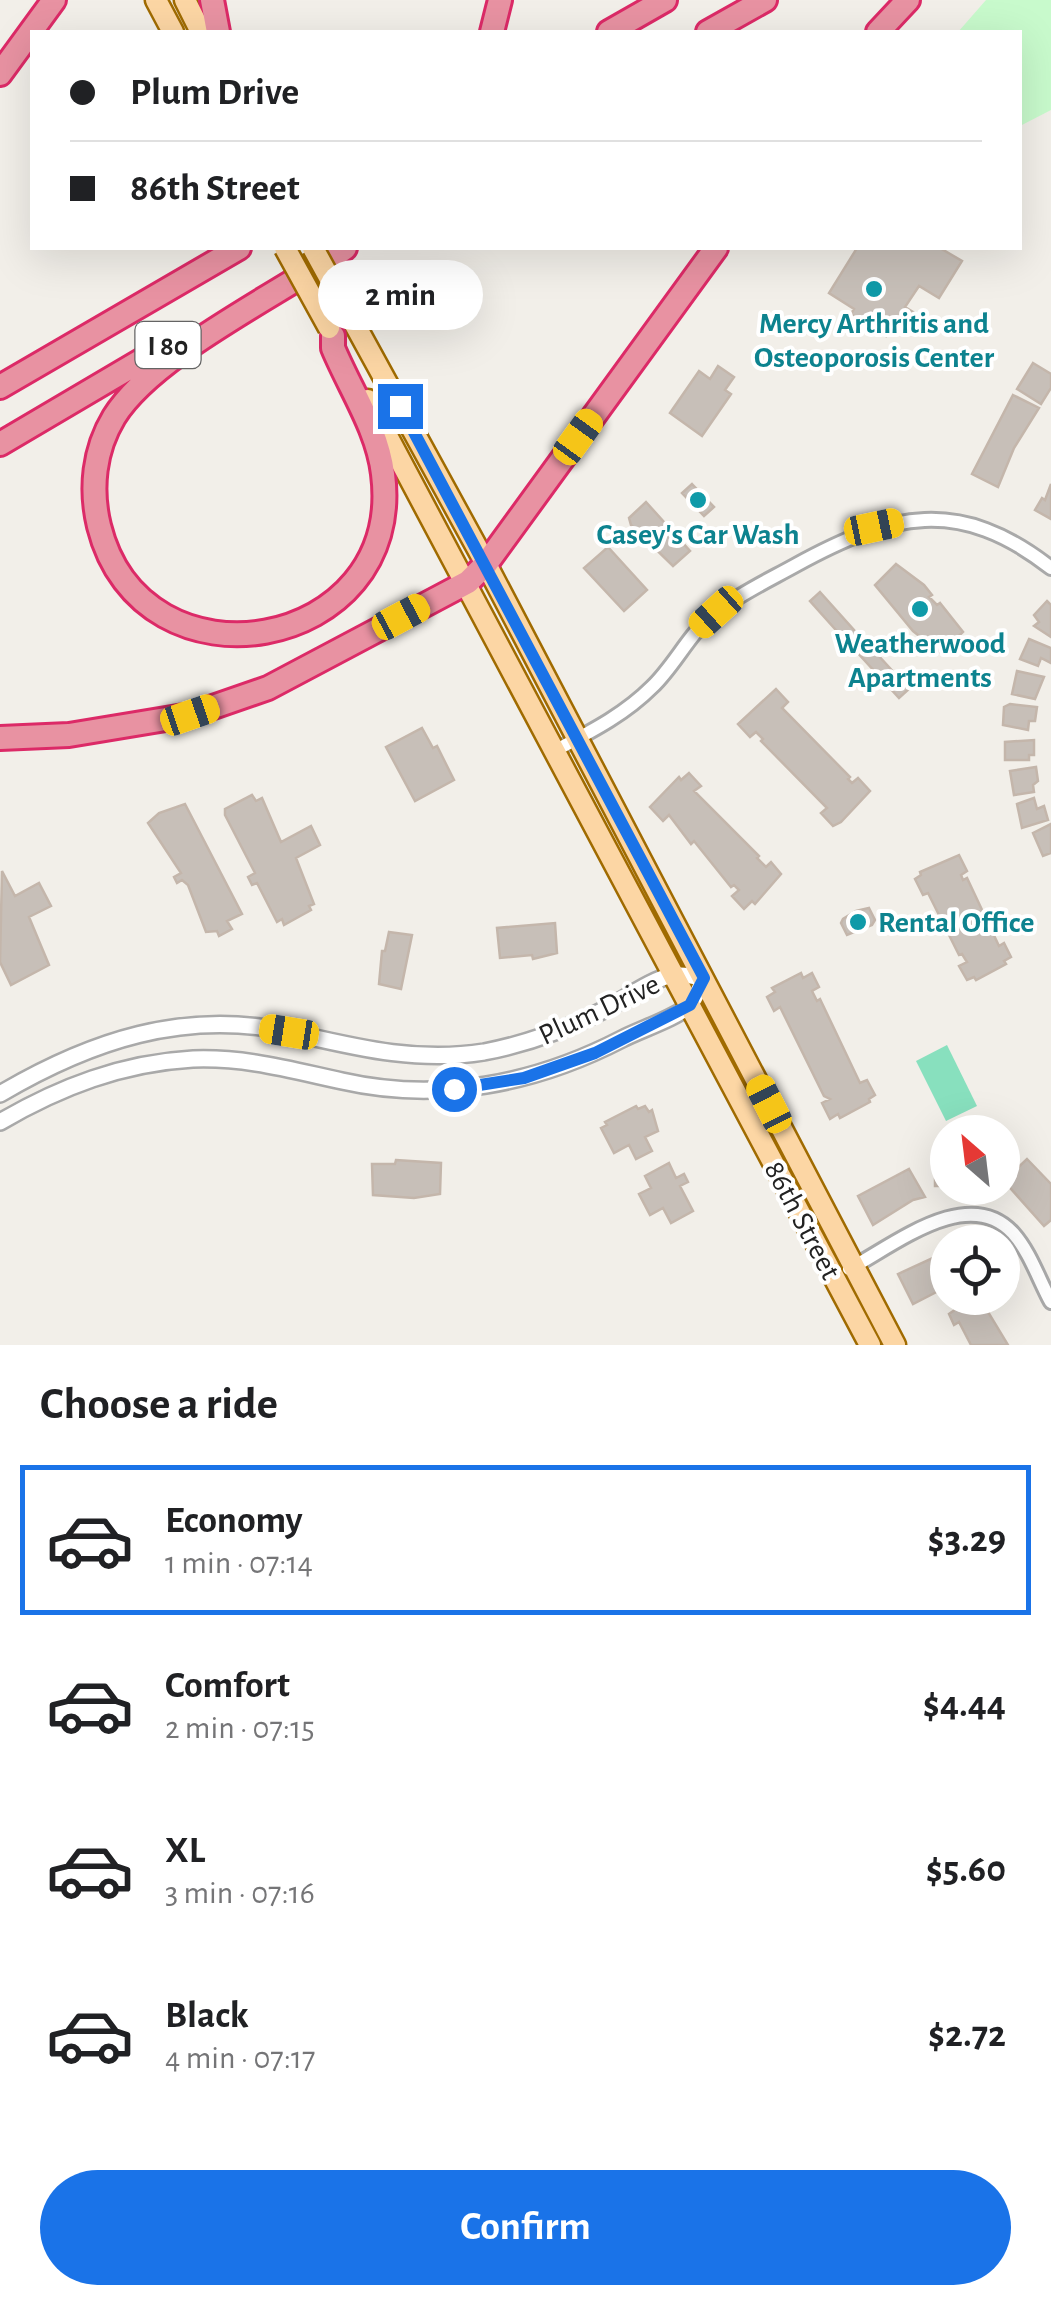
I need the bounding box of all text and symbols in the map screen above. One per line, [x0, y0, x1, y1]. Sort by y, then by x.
text: Plum Drive [130, 74, 299, 112]
text: 86th Street [130, 170, 300, 208]
callout: 2 min [318, 261, 482, 331]
marker: Mercy Arthritis and Osteoporosis Center [863, 278, 885, 300]
text: 2 min [365, 279, 436, 311]
place label: Mercy Arthritis and Osteoporosis Center [754, 309, 995, 373]
road number: I 80 [136, 322, 200, 368]
route end [378, 384, 423, 429]
car [548, 404, 608, 470]
marker: Casey's Car Wash [687, 489, 709, 511]
car [842, 506, 906, 548]
place label: Casey's Car Wash [596, 520, 800, 550]
car [684, 581, 748, 643]
car [367, 590, 435, 644]
marker: Weatherwood Apartments [909, 598, 931, 620]
place label: Weatherwood Apartments [834, 629, 1006, 693]
car [157, 691, 223, 739]
place label: Rental Office [878, 908, 1034, 938]
marker: Rental Office [847, 911, 869, 933]
street label: Plum Drive [534, 969, 664, 1051]
car [257, 1012, 321, 1052]
route start [432, 1067, 477, 1112]
car [742, 1070, 796, 1138]
north arrow [930, 1115, 1020, 1205]
map controls [930, 1115, 1020, 1315]
street label: 86th Street [759, 1156, 846, 1285]
button: locate [930, 1225, 1020, 1315]
text: Choose a ride [40, 1382, 278, 1427]
icon: car [45, 1495, 135, 1585]
text: Economy [165, 1502, 303, 1540]
text: $3.29 [928, 1521, 1006, 1559]
text: 1 min · 07:14 [165, 1547, 313, 1579]
icon: car [45, 1660, 135, 1750]
text: Comfort [165, 1667, 290, 1705]
text: $4.44 [923, 1686, 1006, 1724]
text: 2 min · 07:15 [165, 1712, 315, 1744]
icon: car [45, 1825, 135, 1915]
text: XL [165, 1832, 205, 1870]
text: $5.60 [926, 1851, 1006, 1889]
text: 3 min · 07:16 [165, 1877, 315, 1909]
icon: car [45, 1990, 135, 2080]
text: Black [165, 1997, 249, 2035]
text: $2.72 [928, 2016, 1006, 2054]
text: 4 min · 07:17 [165, 2042, 315, 2074]
button: Confirm [40, 2170, 1011, 2285]

